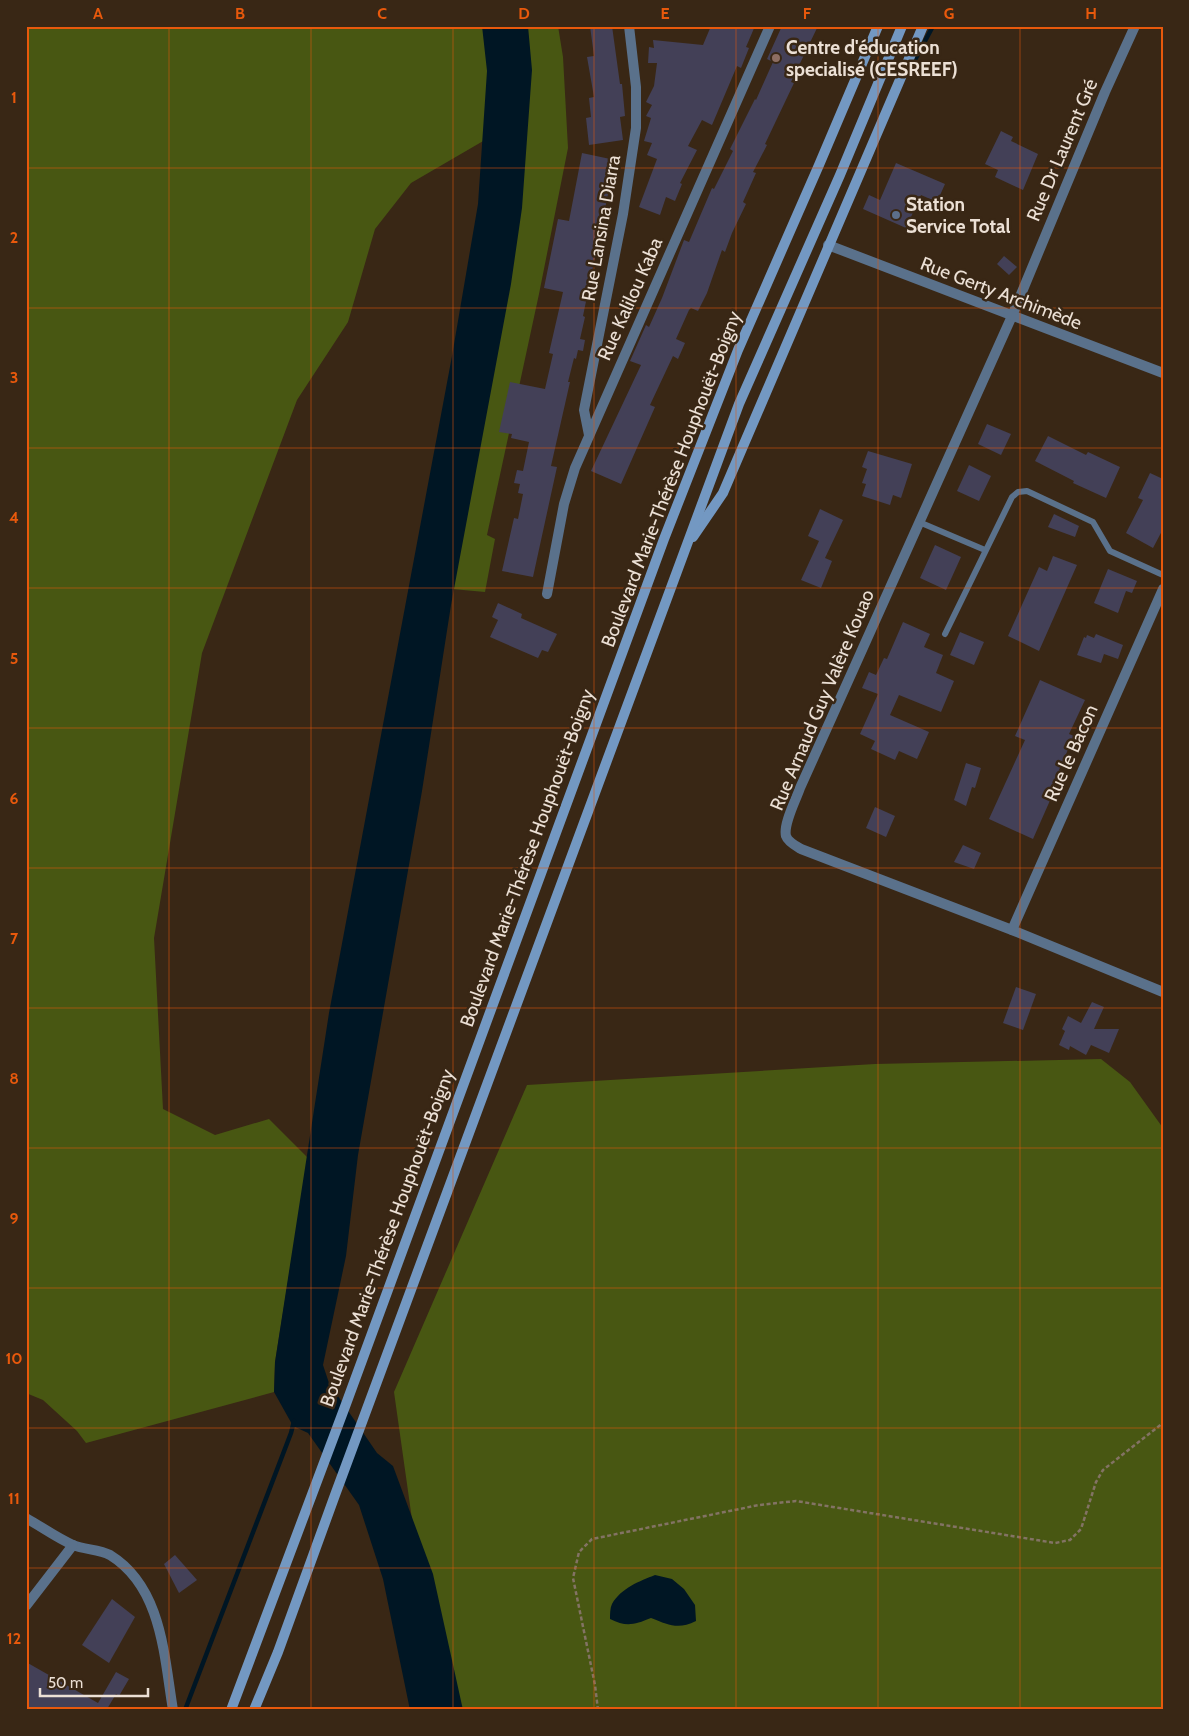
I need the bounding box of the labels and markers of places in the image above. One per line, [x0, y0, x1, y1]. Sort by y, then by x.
place label: Centre d'éducation specialisé (CESREEF) [786, 36, 958, 81]
marker: Centre d'éducation specialisé (CESREEF) [770, 52, 782, 64]
place label: Station Service Total [906, 193, 1011, 238]
marker: Station Service Total [890, 209, 902, 221]

